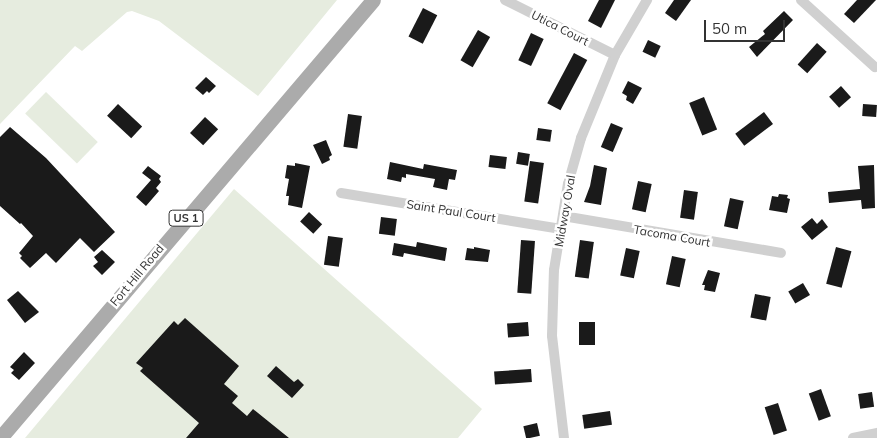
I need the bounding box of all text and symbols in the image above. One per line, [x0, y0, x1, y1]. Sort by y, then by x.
street label: Utica Court [529, 7, 591, 49]
scale bar [707, 10, 788, 42]
text: 50 m [712, 19, 747, 38]
street label: Midway Oval [552, 174, 578, 248]
street label: Saint Paul Court [405, 197, 497, 225]
road number: US 1 [168, 210, 204, 227]
street label: Tacoma Court [633, 222, 711, 250]
street label: Fort Hill Road [107, 241, 167, 309]

